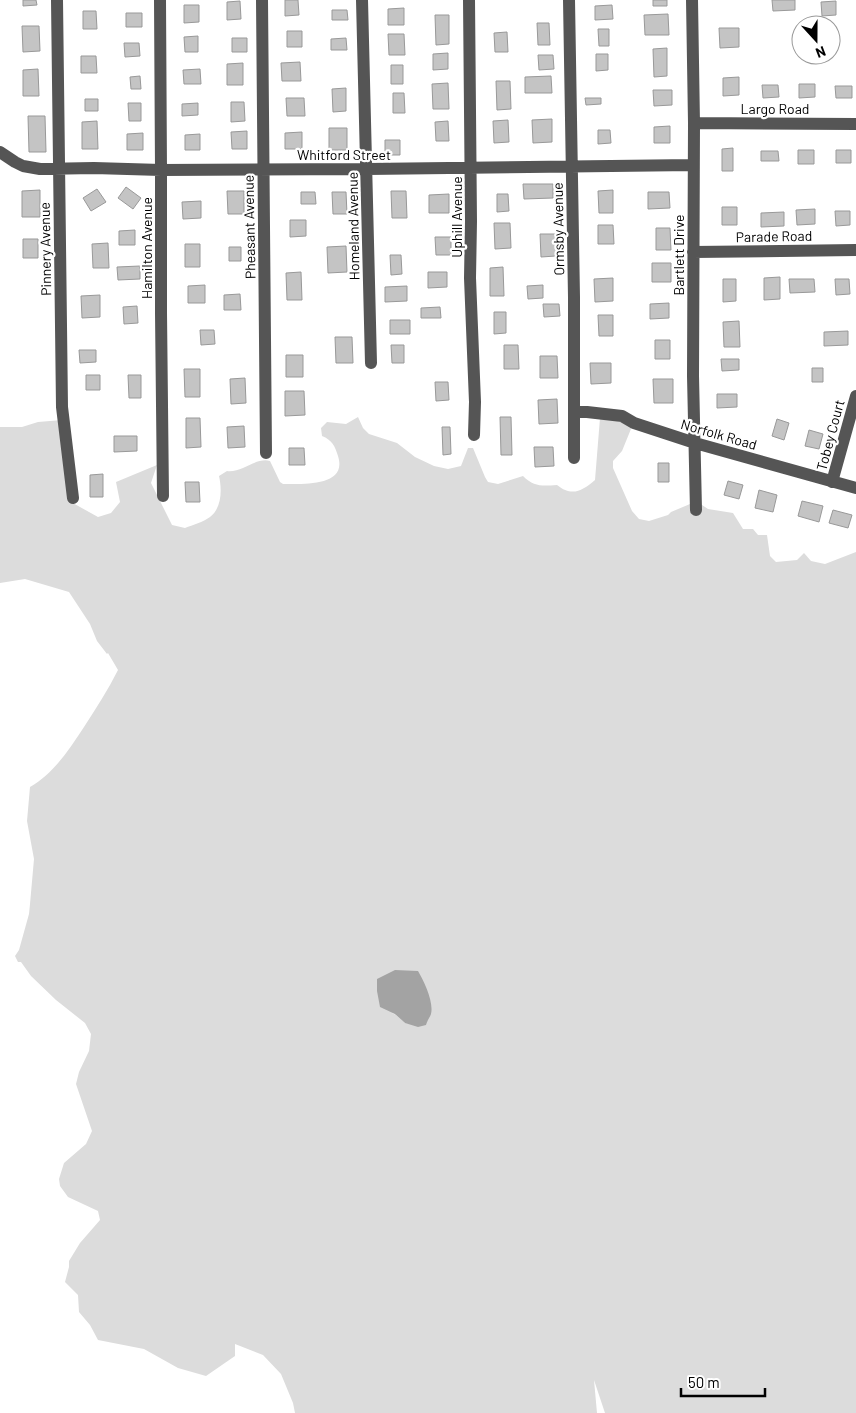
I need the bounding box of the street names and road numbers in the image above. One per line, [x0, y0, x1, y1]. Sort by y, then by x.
street label: Largo Road [741, 100, 809, 117]
street label: Whitford Street [297, 146, 391, 163]
street label: Homeland Avenue [344, 172, 362, 280]
street label: Pheasant Avenue [240, 175, 258, 279]
street label: Uphill Avenue [448, 176, 465, 258]
street label: Ormsby Avenue [549, 182, 567, 276]
street label: Hamilton Avenue [138, 197, 155, 299]
street label: Pinnery Avenue [36, 202, 54, 296]
street label: Bartlett Drive [670, 214, 687, 296]
street label: Parade Road [736, 227, 812, 245]
street label: Tobey Court [812, 398, 848, 472]
street label: Norfolk Road [679, 415, 759, 453]

